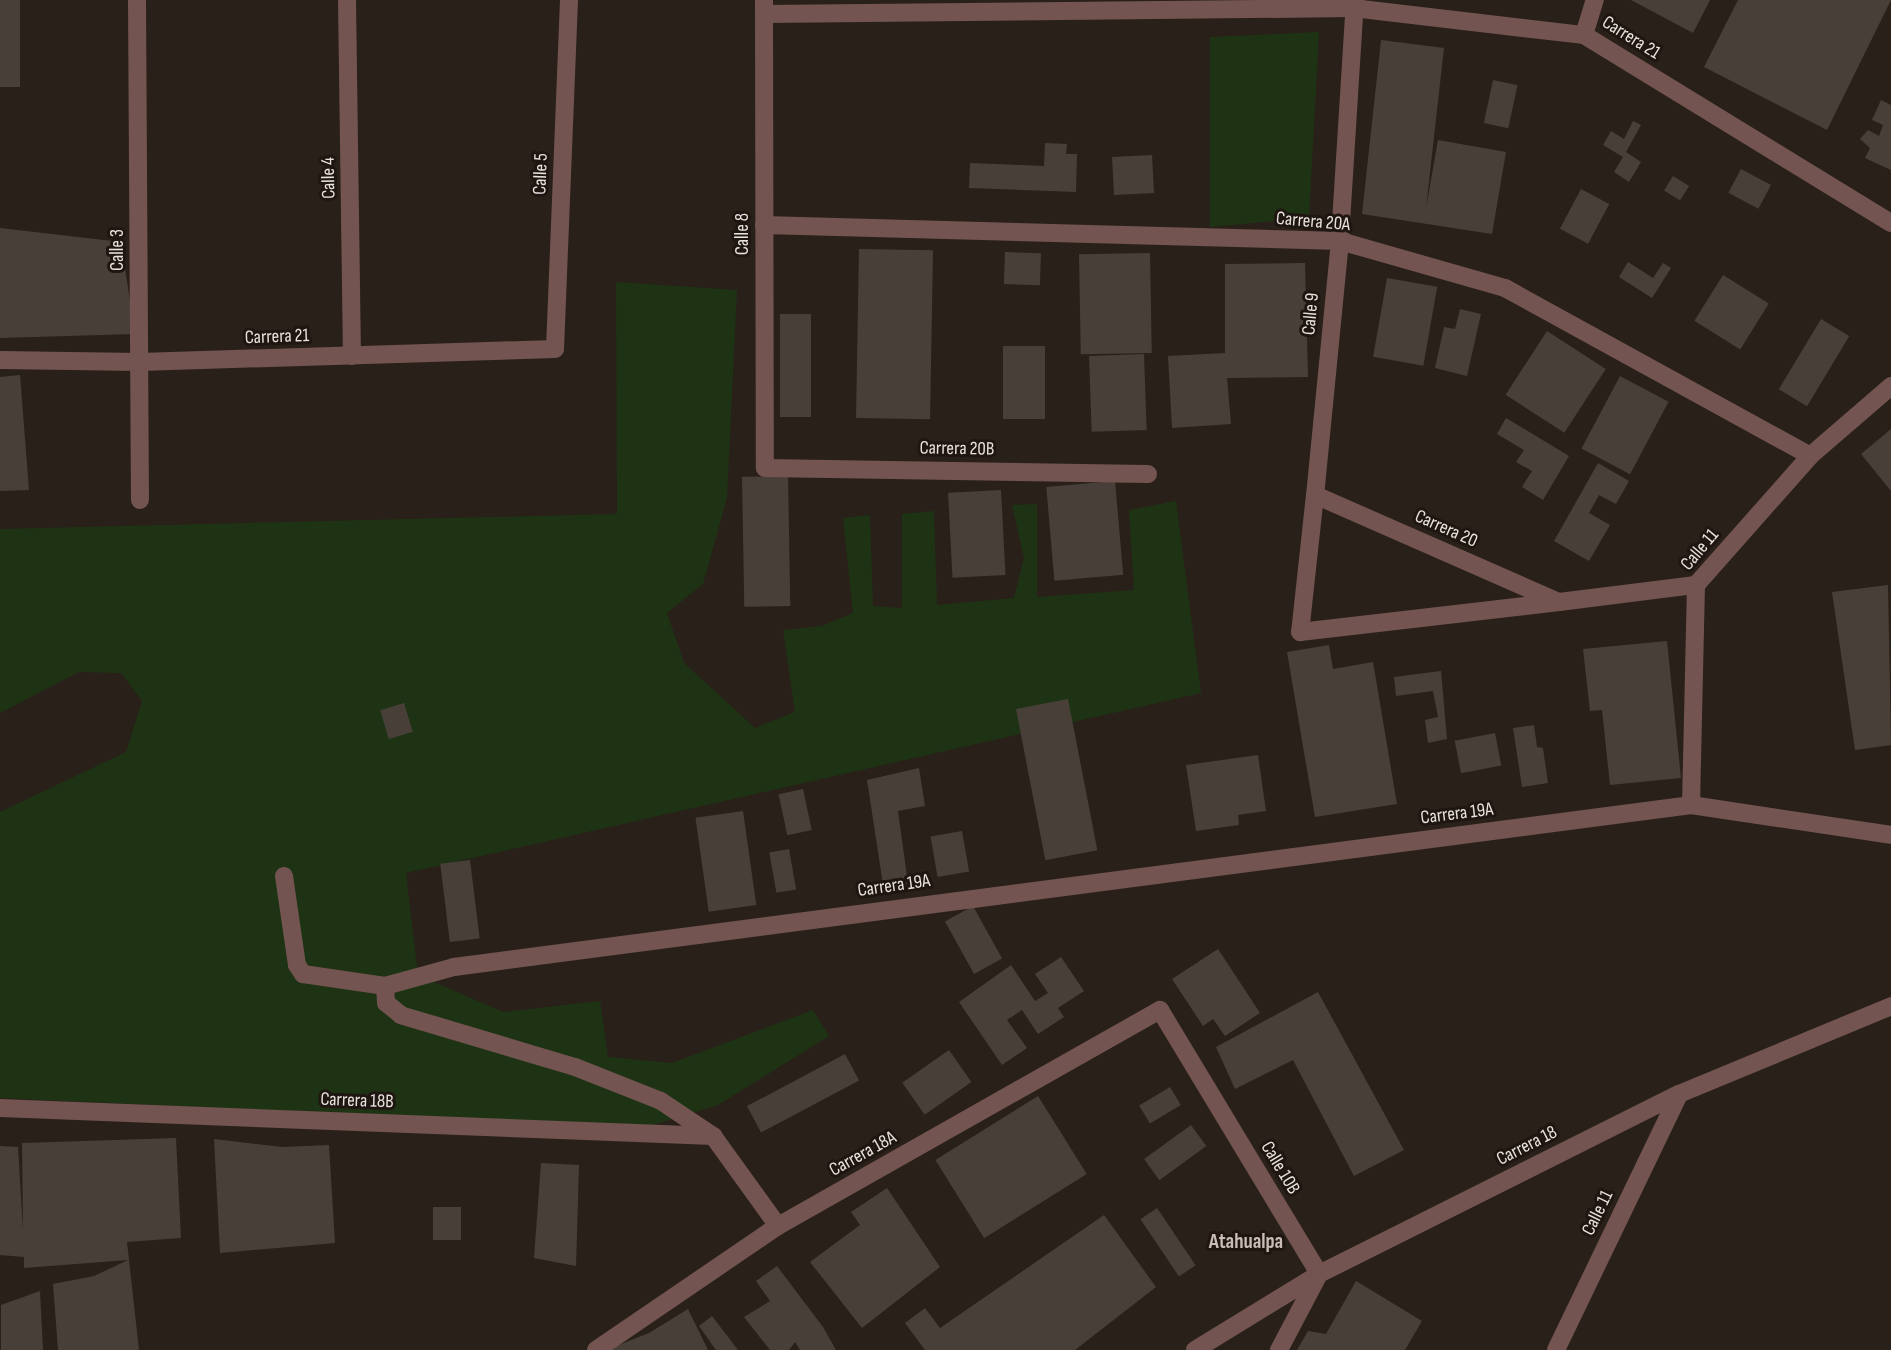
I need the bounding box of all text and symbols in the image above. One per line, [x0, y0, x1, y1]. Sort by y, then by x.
street label: Carrera 21 [1598, 11, 1664, 65]
street label: Calle 5 [529, 153, 553, 195]
street label: Calle 4 [317, 157, 341, 199]
street label: Carrera 20A [1275, 207, 1351, 237]
street label: Calle 8 [732, 213, 754, 255]
street label: Calle 3 [107, 229, 129, 271]
street label: Calle 9 [1298, 292, 1324, 336]
street label: Carrera 21 [244, 324, 310, 350]
street label: Carrera 20B [919, 437, 995, 461]
street label: Carrera 20 [1411, 505, 1481, 553]
street label: Calle 11 [1676, 525, 1724, 575]
street label: Carrera 19A [1419, 798, 1495, 830]
street label: Carrera 19A [856, 870, 932, 902]
street label: Carrera 18B [320, 1088, 394, 1114]
street label: Carrera 18 [1493, 1121, 1561, 1171]
street label: Carrera 18A [826, 1126, 900, 1182]
street label: Calle 10B [1255, 1137, 1305, 1199]
street label: Calle 11 [1577, 1187, 1619, 1239]
district label: Atahualpa [1209, 1229, 1283, 1255]

